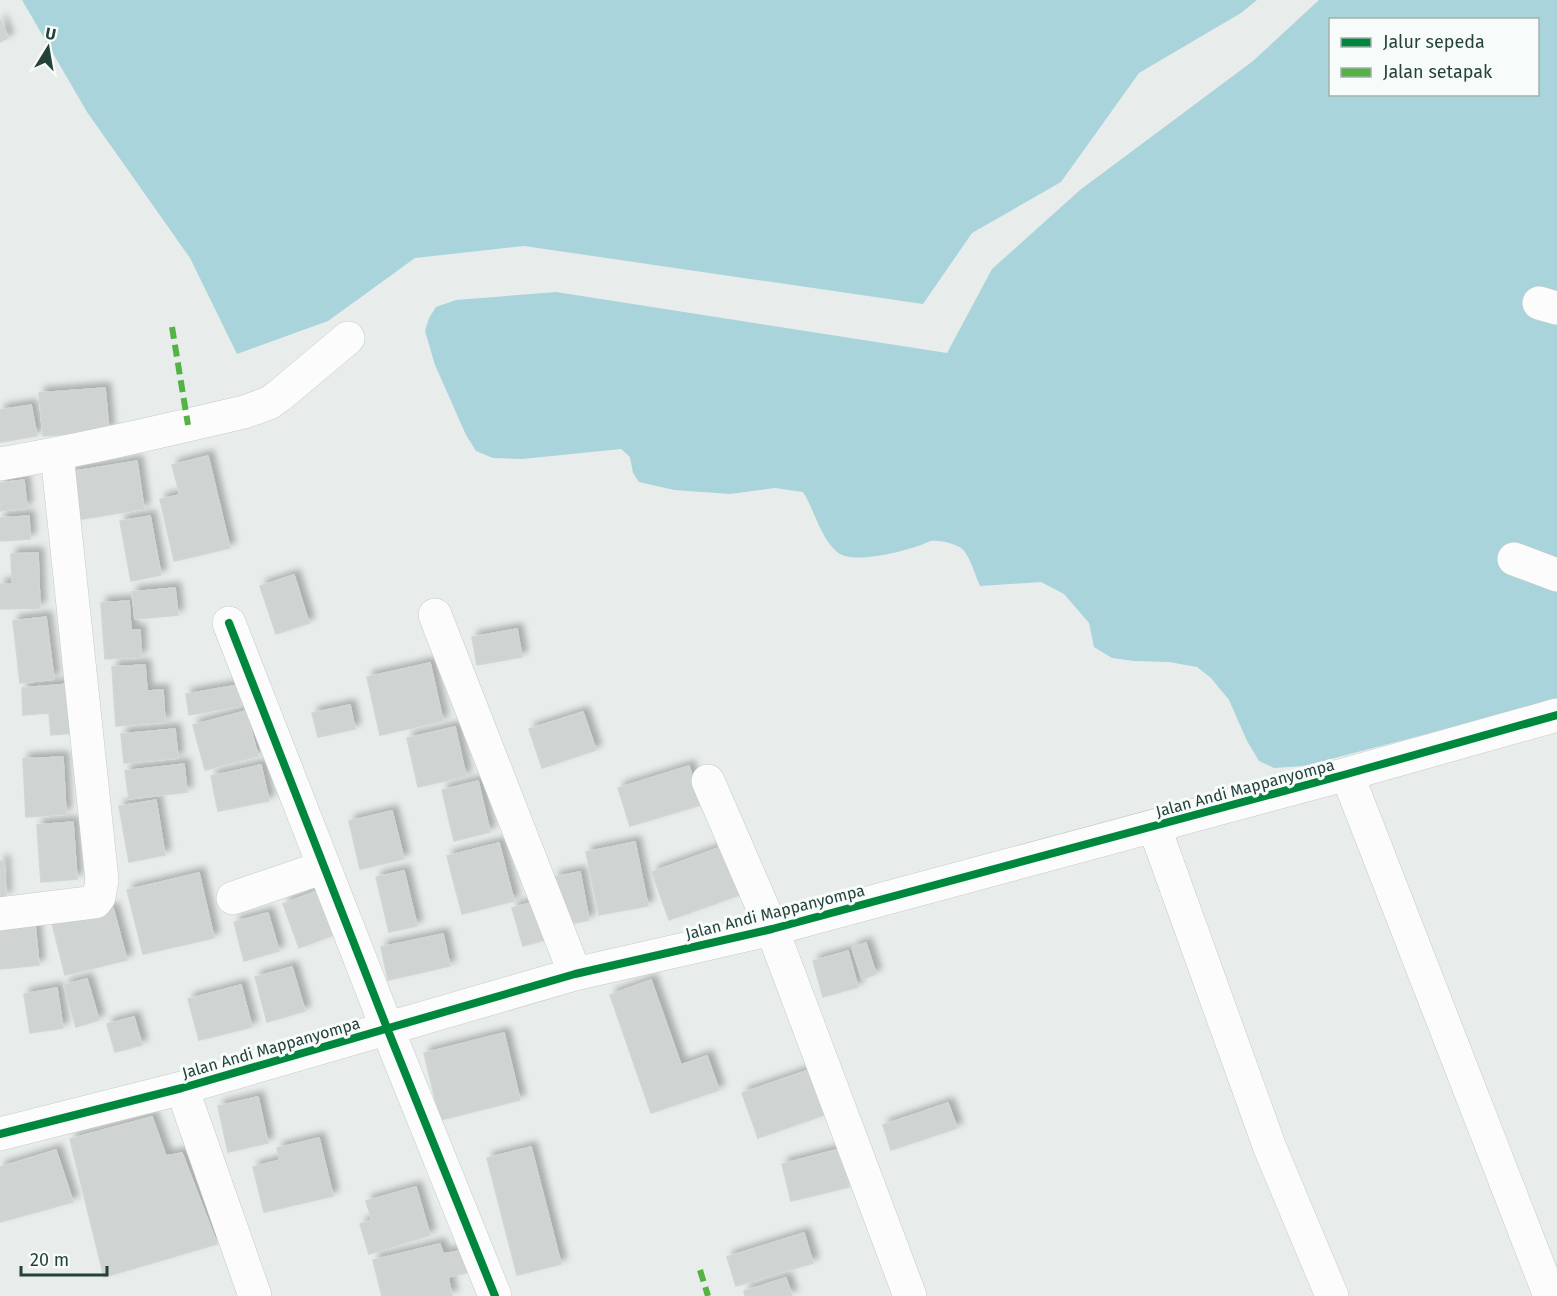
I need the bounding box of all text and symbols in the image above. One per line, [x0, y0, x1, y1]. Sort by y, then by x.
north arrow [18, 18, 78, 78]
legend [1329, 18, 1539, 96]
text: U [44, 23, 58, 44]
text: Jalur sepeda [1383, 31, 1485, 53]
text: Jalan setapak [1383, 61, 1493, 83]
street label: Jalan Andi Mappanyompa [1154, 755, 1336, 821]
street label: Jalan Andi Mappanyompa [683, 881, 867, 943]
street label: Jalan Andi Mappanyompa [180, 1013, 362, 1083]
scale bar [21, 1239, 106, 1277]
text: 20 m [30, 1249, 69, 1271]

